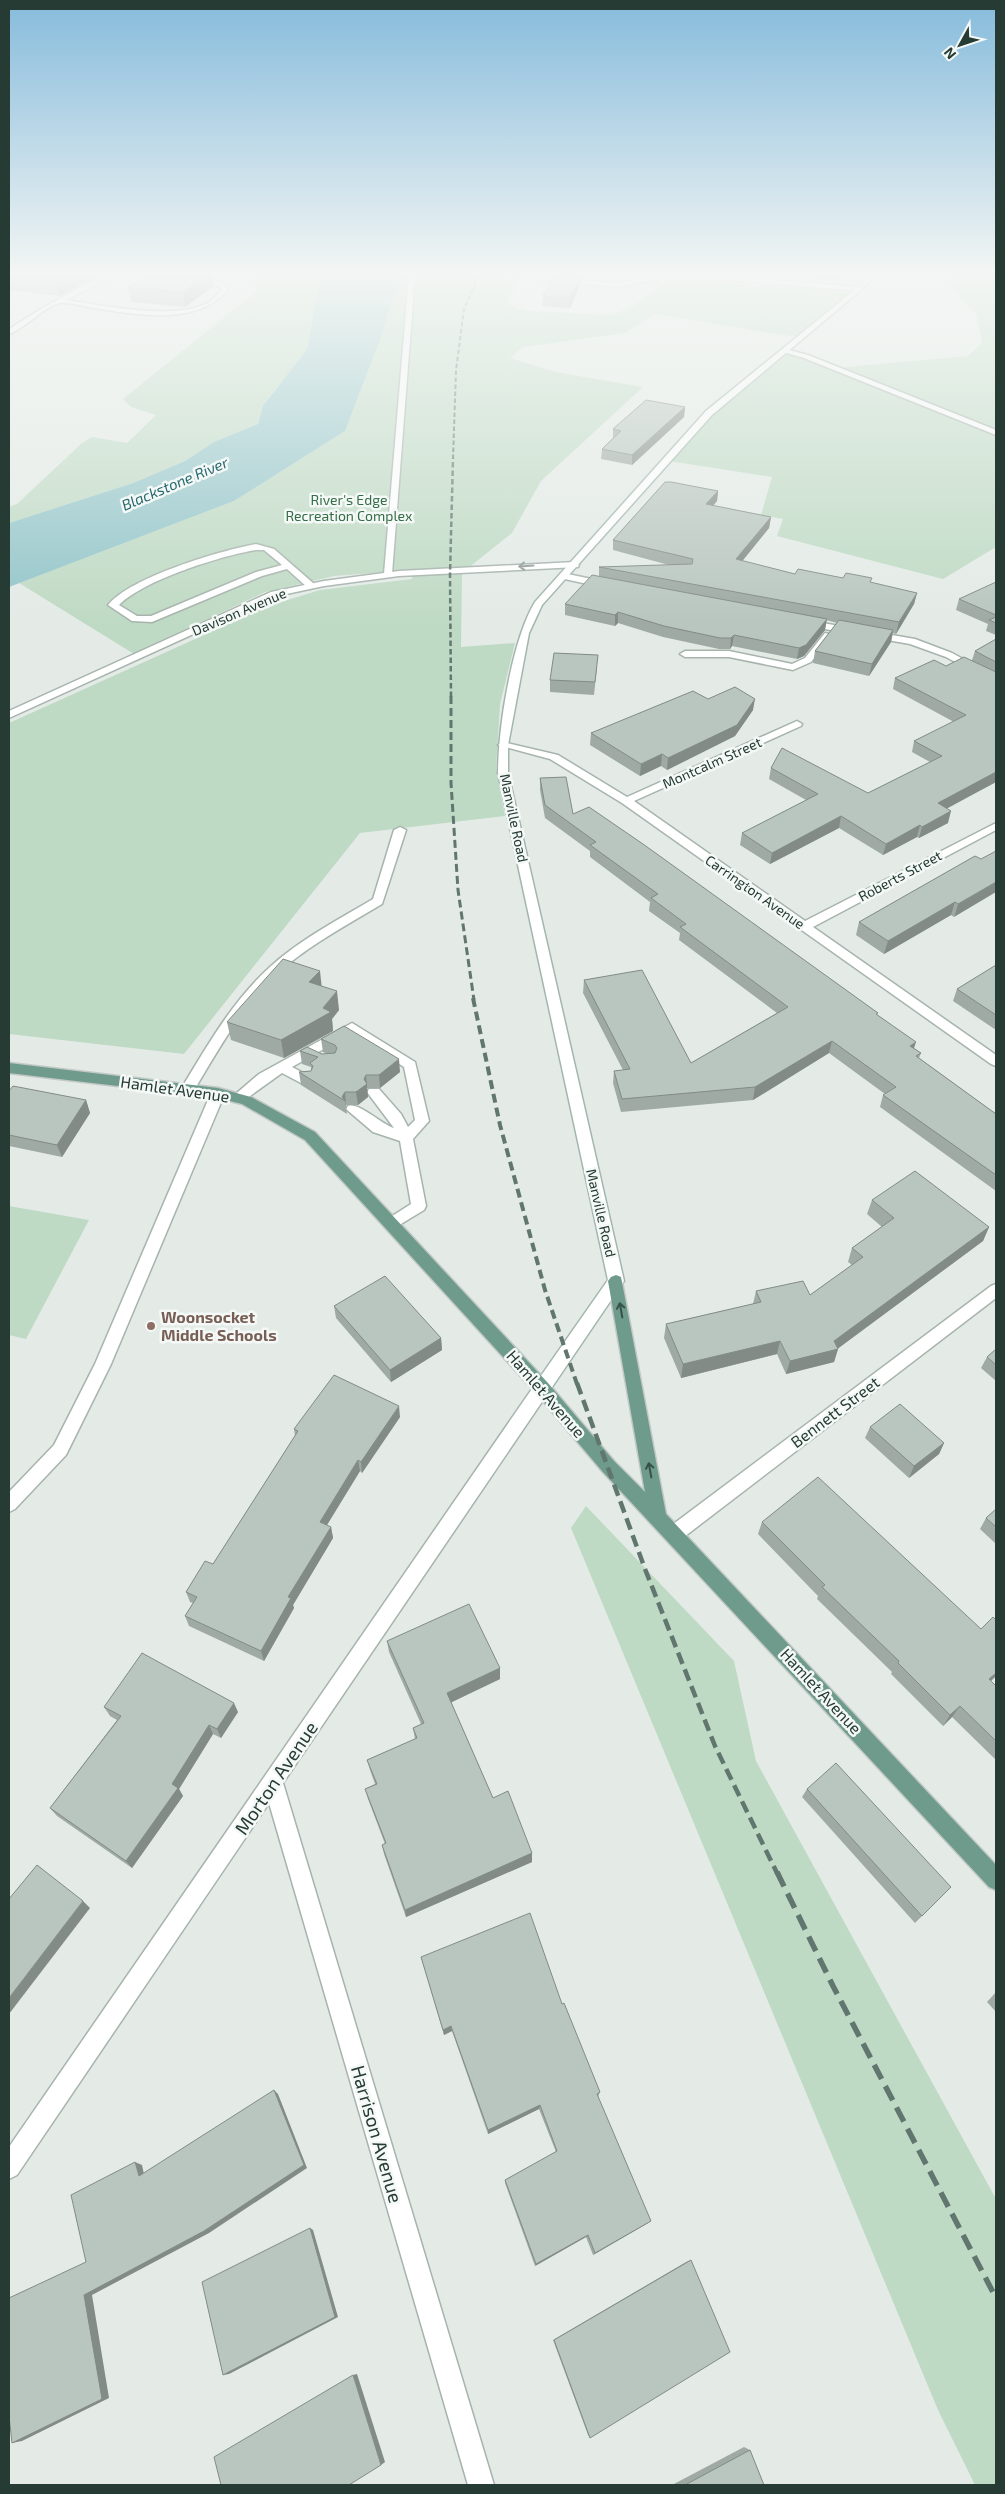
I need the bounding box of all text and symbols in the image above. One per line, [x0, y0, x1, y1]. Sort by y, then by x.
north arrow [935, 20, 985, 70]
text: N [940, 44, 959, 63]
water label: Blackstone River [119, 452, 232, 514]
park label: River's Edge Recreation Complex [286, 491, 413, 524]
one-way arrow [518, 561, 534, 570]
street label: Davison Avenue [189, 584, 289, 639]
street label: Montcalm Street [660, 733, 764, 792]
street label: Manville Road [497, 772, 532, 864]
street label: Roberts Street [855, 846, 944, 905]
street label: Carrington Avenue [702, 851, 808, 932]
street label: Hamlet Avenue [119, 1071, 231, 1106]
street label: Manville Road [583, 1167, 620, 1259]
one-way arrow [616, 1302, 626, 1318]
place label: Woonsocket Middle Schools [161, 1307, 277, 1344]
marker: Woonsocket Middle Schools [145, 1320, 157, 1332]
street label: Hamlet Avenue [503, 1346, 590, 1441]
street label: Bennett Street [787, 1372, 883, 1451]
one-way arrow [644, 1462, 654, 1478]
street label: Hamlet Avenue [777, 1644, 866, 1737]
street label: Morton Avenue [229, 1717, 322, 1839]
street label: Harrison Avenue [347, 2062, 408, 2205]

